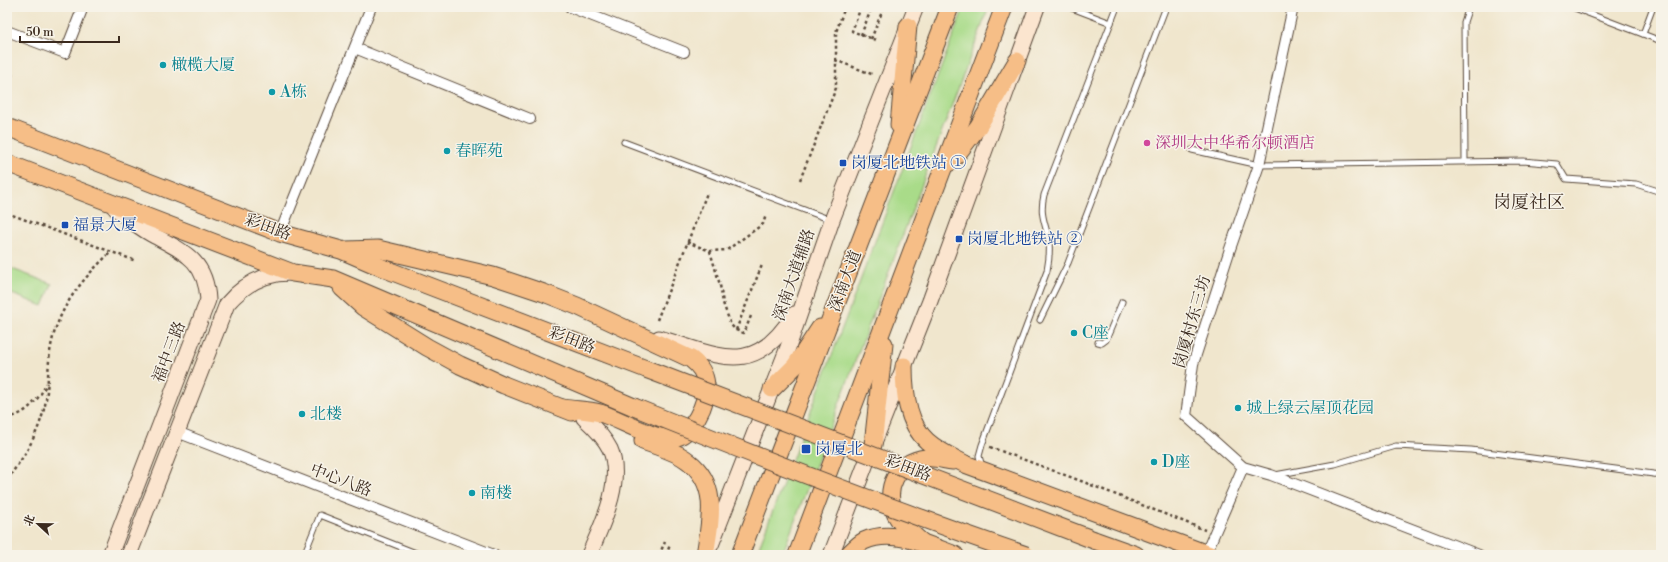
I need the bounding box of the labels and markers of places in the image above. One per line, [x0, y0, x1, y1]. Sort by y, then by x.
place label: 橄榄大厦 [171, 55, 235, 75]
marker: 橄榄大厦 [158, 60, 168, 70]
place label: A栋 [279, 82, 307, 102]
marker: A栋 [267, 87, 277, 97]
place label: 深圳大中华希尔顿酒店 [1155, 133, 1315, 153]
marker: 深圳大中华希尔顿酒店 [1142, 138, 1152, 148]
place label: 春晖苑 [455, 141, 503, 161]
marker: 春晖苑 [442, 146, 452, 156]
place label: 岗厦北地铁站 ① [851, 153, 966, 173]
marker: 岗厦北地铁站 ① [838, 158, 848, 168]
place label: 福景大厦 [73, 215, 137, 235]
marker: 福景大厦 [60, 220, 70, 230]
place label: 岗厦北地铁站 ② [967, 229, 1082, 249]
marker: 岗厦北地铁站 ② [954, 234, 964, 244]
place label: C座 [1082, 323, 1109, 343]
marker: C座 [1069, 328, 1079, 338]
place label: 城上绿云屋顶花园 [1246, 398, 1374, 418]
marker: 城上绿云屋顶花园 [1233, 403, 1243, 413]
place label: 北楼 [310, 404, 342, 424]
marker: 北楼 [297, 409, 307, 419]
place label: 岗厦北 [815, 439, 863, 459]
marker: 岗厦北 [800, 443, 812, 455]
place label: D座 [1162, 452, 1190, 472]
marker: D座 [1149, 457, 1159, 467]
place label: 南楼 [480, 483, 512, 503]
marker: 南楼 [467, 488, 477, 498]

